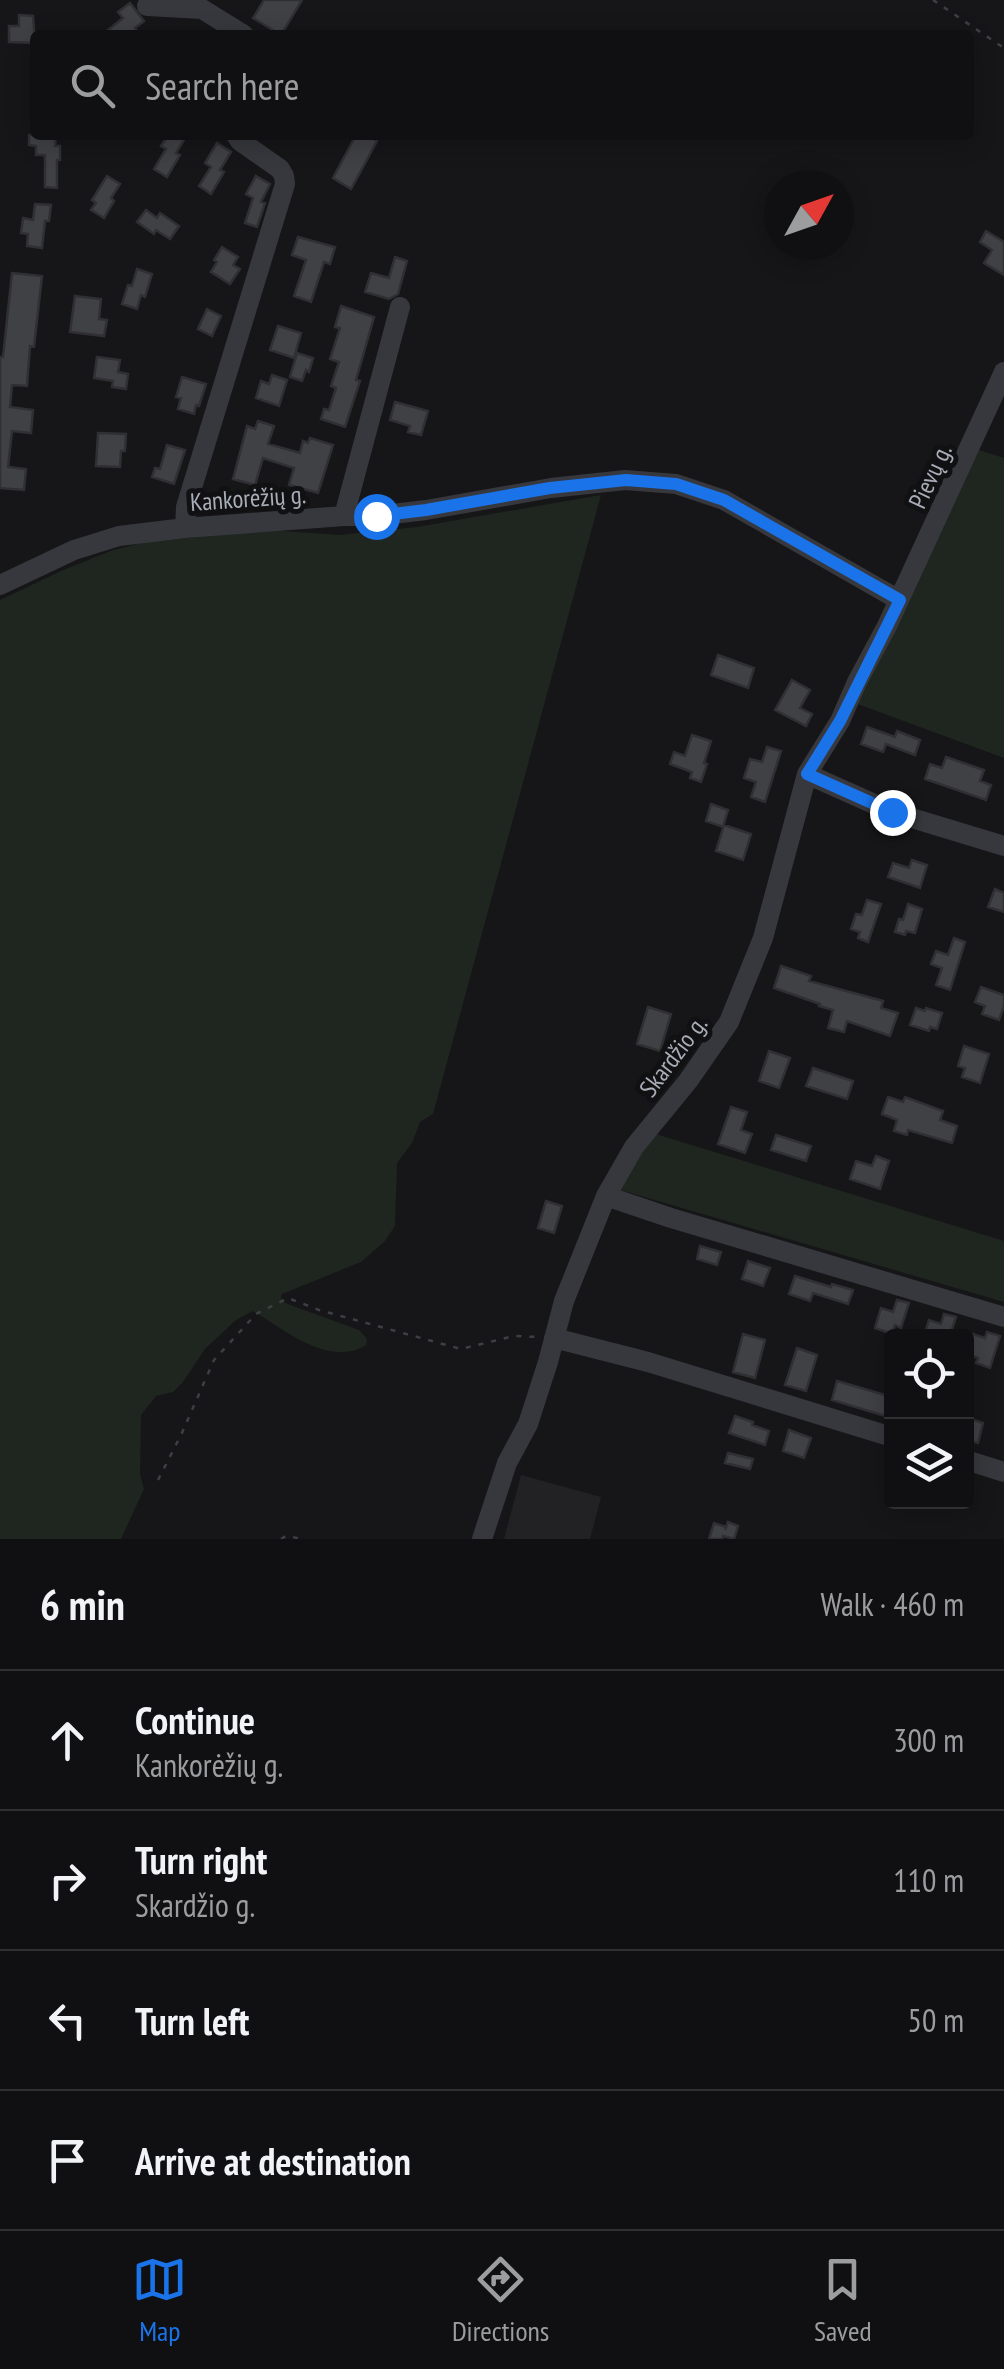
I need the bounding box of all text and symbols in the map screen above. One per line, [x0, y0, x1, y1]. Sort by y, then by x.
search box [30, 30, 974, 140]
icon: search [65, 58, 120, 113]
text: Search here [145, 61, 299, 110]
north arrow [764, 170, 854, 260]
street label: Pievų g. [901, 439, 959, 513]
street label: Kankorėžių g. [189, 478, 307, 518]
route start [354, 494, 400, 540]
route end [870, 790, 916, 836]
street label: Skardžio g. [632, 1009, 714, 1103]
map controls [884, 1329, 974, 1509]
button: locate [884, 1329, 974, 1419]
button: layers [884, 1419, 974, 1509]
text: 6 min [40, 1577, 125, 1632]
text: Walk · 460 m [820, 1583, 964, 1625]
text: Continue [135, 1695, 255, 1744]
icon: ahead [40, 1713, 95, 1768]
text: 300 m [893, 1719, 964, 1761]
text: Kankorėžių g. [135, 1744, 283, 1786]
text: Turn right [135, 1835, 267, 1884]
icon: right [40, 1853, 95, 1908]
text: 110 m [893, 1859, 964, 1901]
text: Skardžio g. [135, 1884, 255, 1926]
icon: left [40, 1993, 95, 2048]
text: Turn left [135, 1996, 249, 2045]
text: 50 m [908, 1999, 964, 2041]
icon: arrive [40, 2133, 95, 2188]
text: Arrive at destination [135, 2136, 411, 2185]
tab: Map [132, 2252, 187, 2349]
tab: Directions [452, 2252, 549, 2349]
tab: Saved [814, 2252, 872, 2349]

